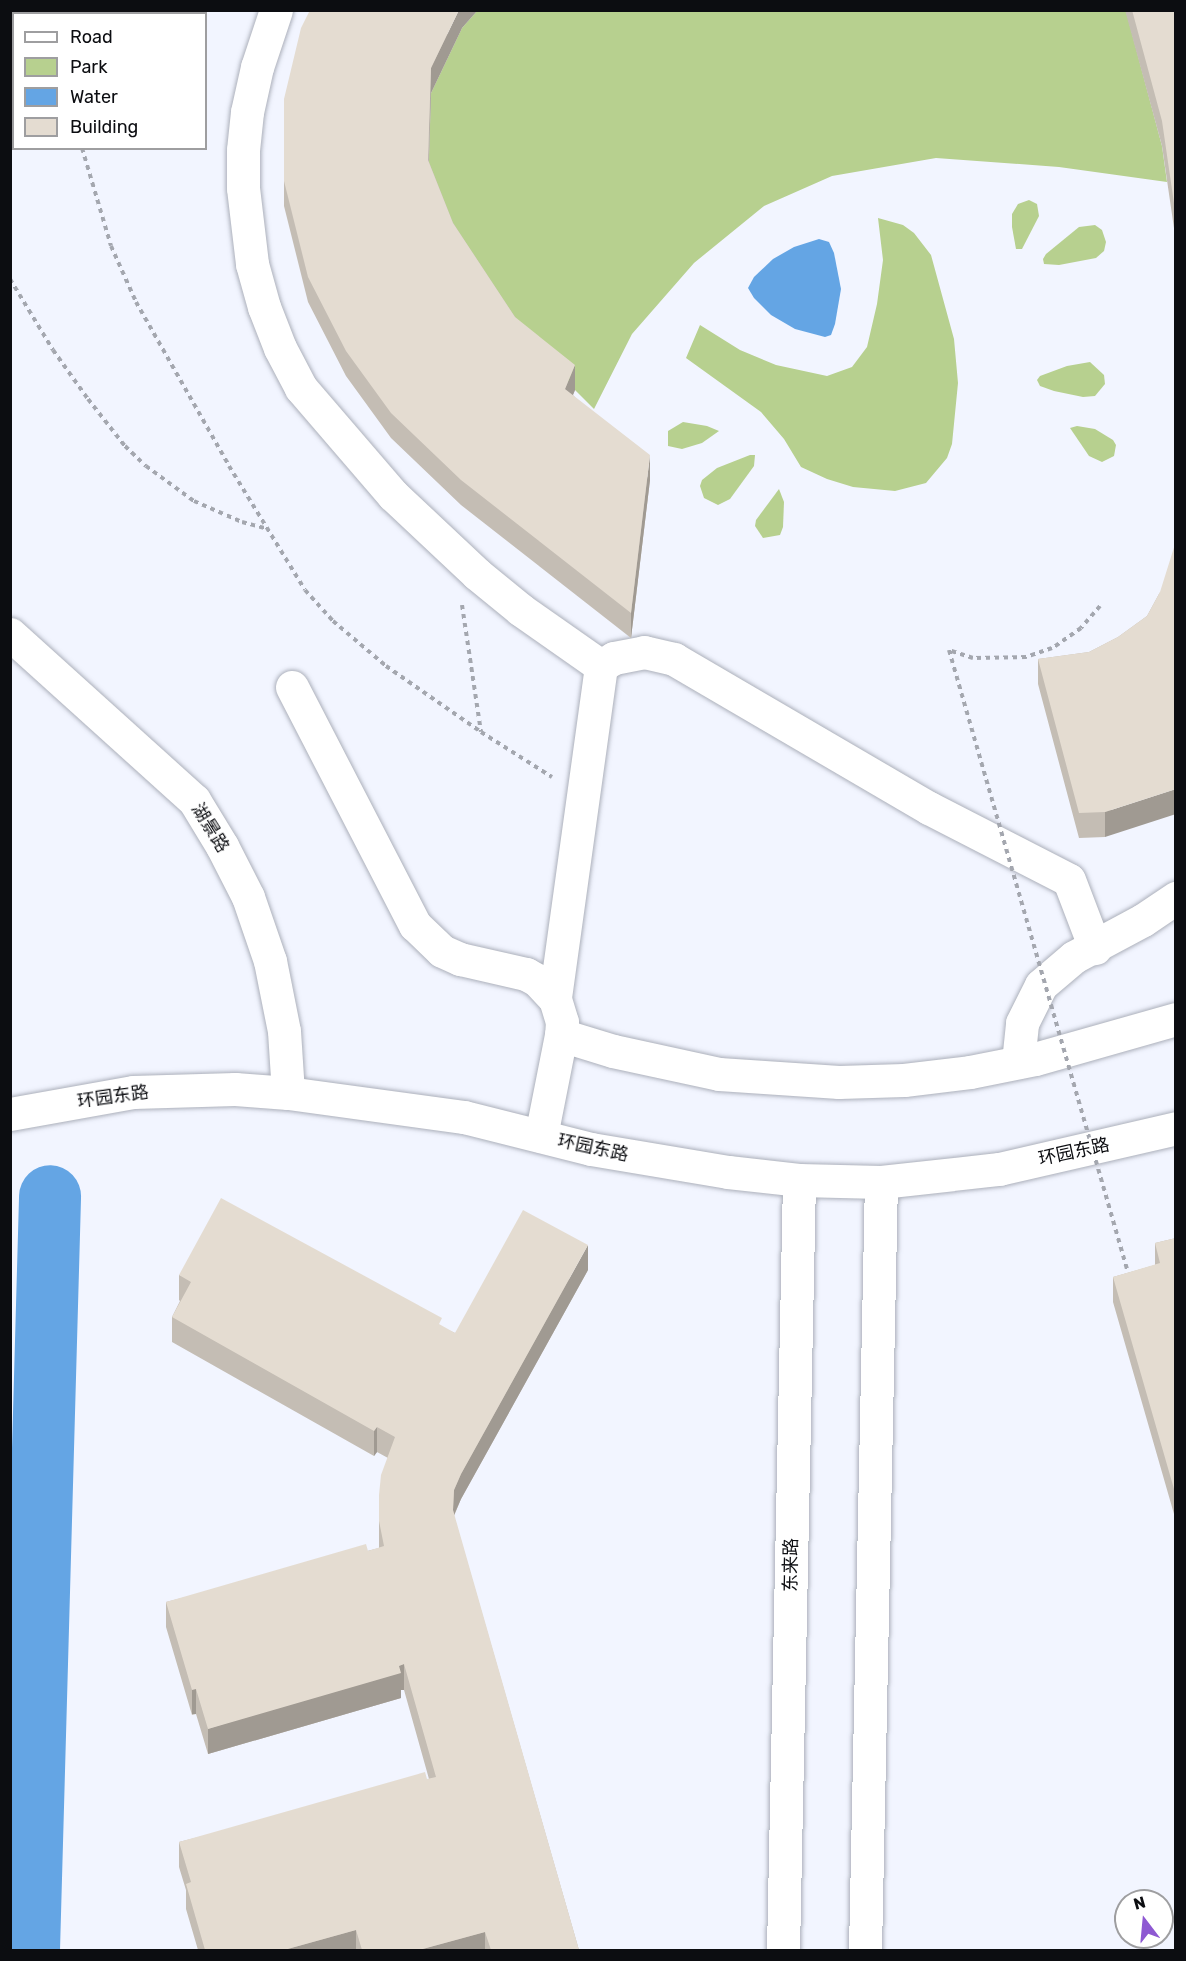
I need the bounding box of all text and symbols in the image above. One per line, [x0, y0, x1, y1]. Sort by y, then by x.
legend [12, 12, 207, 150]
text: Road [70, 26, 113, 48]
text: Park [70, 56, 107, 78]
text: Water [70, 86, 118, 108]
text: Building [70, 116, 138, 138]
street label: 湖景路 [187, 799, 233, 857]
street label: 环园东路 [76, 1081, 150, 1113]
street label: 环园东路 [556, 1130, 630, 1166]
street label: 环园东路 [1037, 1134, 1111, 1170]
street label: 东来路 [780, 1538, 802, 1592]
north arrow [1114, 1889, 1174, 1949]
text: N [1131, 1892, 1148, 1914]

